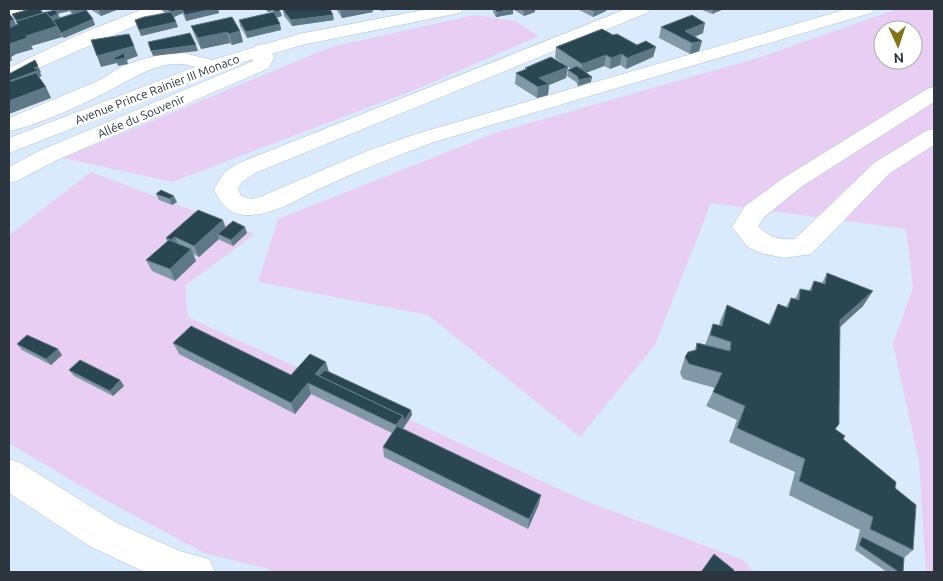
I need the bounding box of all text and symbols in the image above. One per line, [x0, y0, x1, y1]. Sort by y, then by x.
north arrow [873, 20, 923, 70]
text: N [893, 50, 904, 66]
street label: Avenue Prince Rainier III Monaco [73, 52, 241, 126]
street label: Allée du Souvenir [95, 92, 187, 140]

